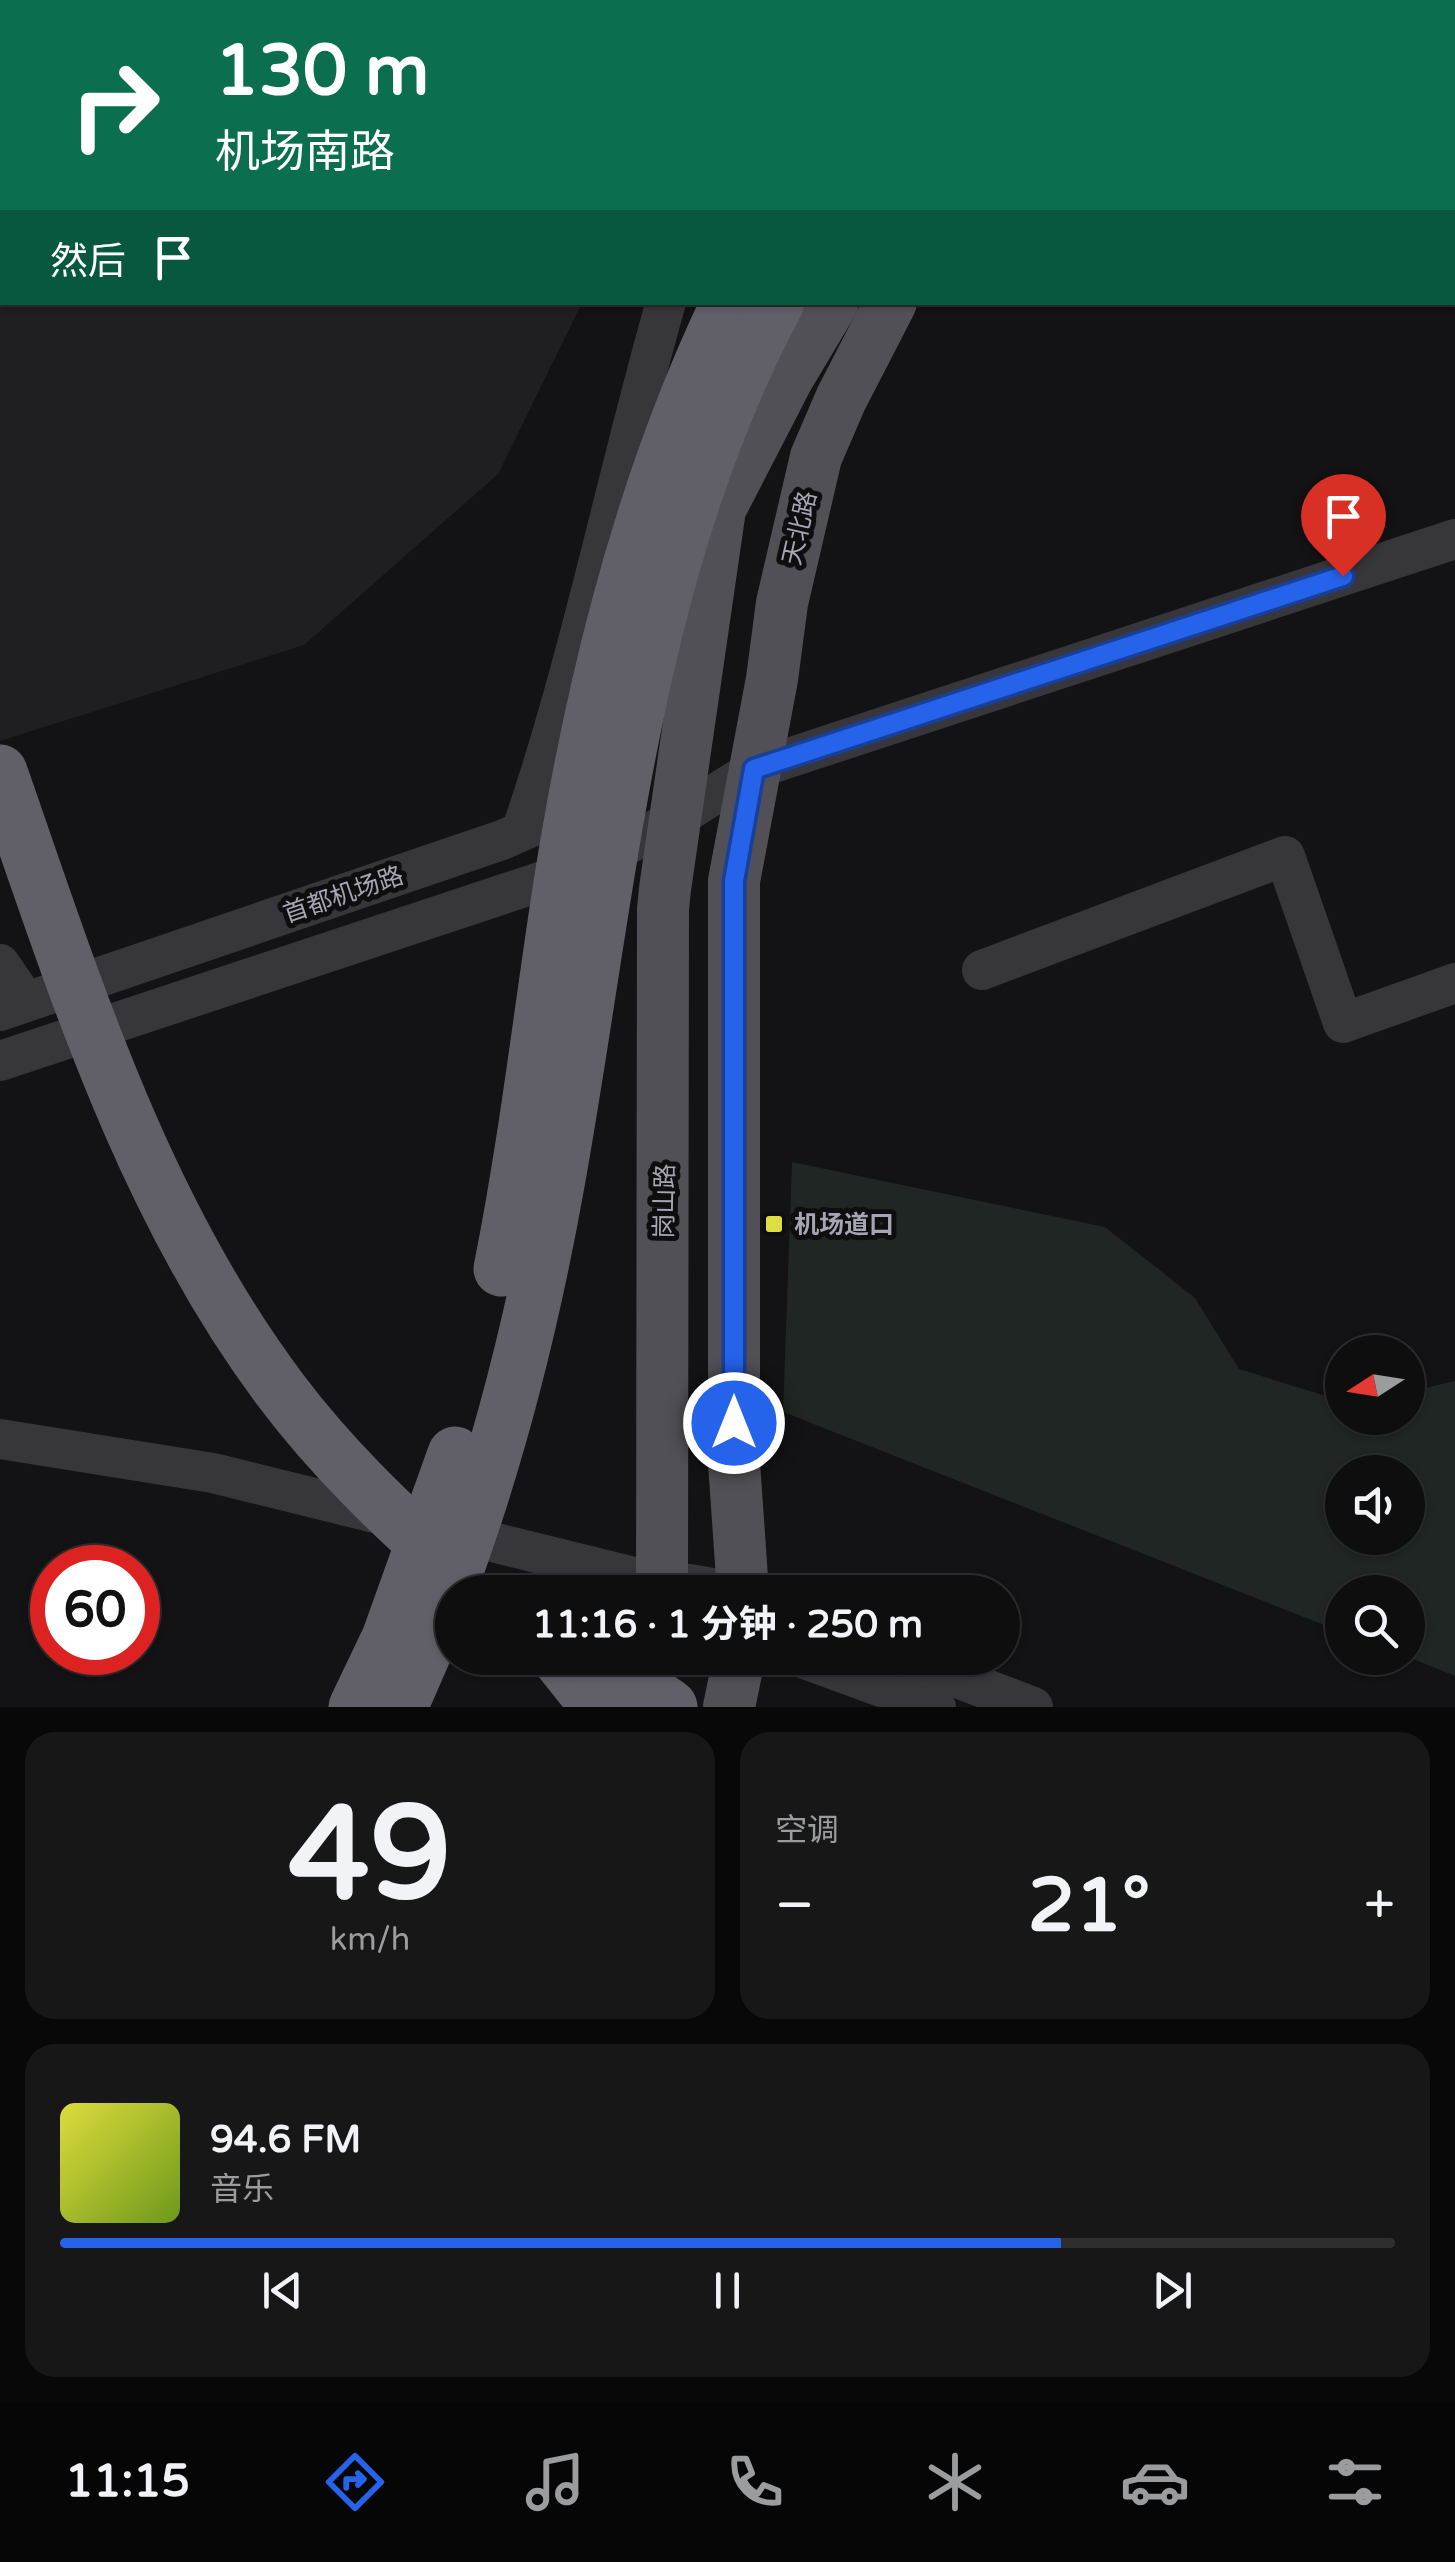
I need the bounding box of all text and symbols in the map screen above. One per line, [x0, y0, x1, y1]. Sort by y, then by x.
text: 130 m [215, 30, 429, 114]
icon: right [50, 40, 180, 170]
text: 机场南路 [215, 126, 395, 180]
icon: arrive [146, 230, 201, 285]
text: 然后 [50, 239, 126, 285]
pin [1301, 474, 1386, 577]
street label: 天北路 [777, 488, 823, 568]
icon: arrive [1316, 489, 1371, 544]
street label: 首都机场路 [279, 860, 407, 929]
street label: 岗山路 [649, 1163, 681, 1239]
place label: 机场道口 [794, 1210, 894, 1240]
marker: 机场道口 [763, 1213, 785, 1235]
north arrow [1325, 1335, 1425, 1435]
map controls [1325, 1335, 1425, 1675]
position arrow [682, 1371, 786, 1475]
button: sound [1325, 1455, 1425, 1555]
speed limit sign: 60 [30, 1545, 160, 1675]
button: search [1325, 1575, 1425, 1675]
text: 11:16 · 1 分钟 · 250 m [532, 1602, 923, 1648]
text: 49 [288, 1778, 452, 1934]
text: 空调 [775, 1812, 839, 1850]
text: 21° [1028, 1861, 1150, 1951]
text: − [775, 1873, 814, 1939]
text: + [1364, 1873, 1395, 1939]
text: km/h [330, 1921, 410, 1959]
text: 94.6 FM [210, 2117, 361, 2163]
text: 音乐 [210, 2171, 274, 2209]
icon: previous [255, 2263, 310, 2318]
icon: pause [700, 2263, 755, 2318]
icon: next [1145, 2263, 1200, 2318]
icon: directions [320, 2447, 390, 2517]
icon: music [520, 2447, 590, 2517]
icon: phone [720, 2447, 790, 2517]
icon: climate [920, 2447, 990, 2517]
icon: car [1120, 2447, 1190, 2517]
icon: filters [1320, 2447, 1390, 2517]
text: 11:15 [65, 2455, 190, 2509]

